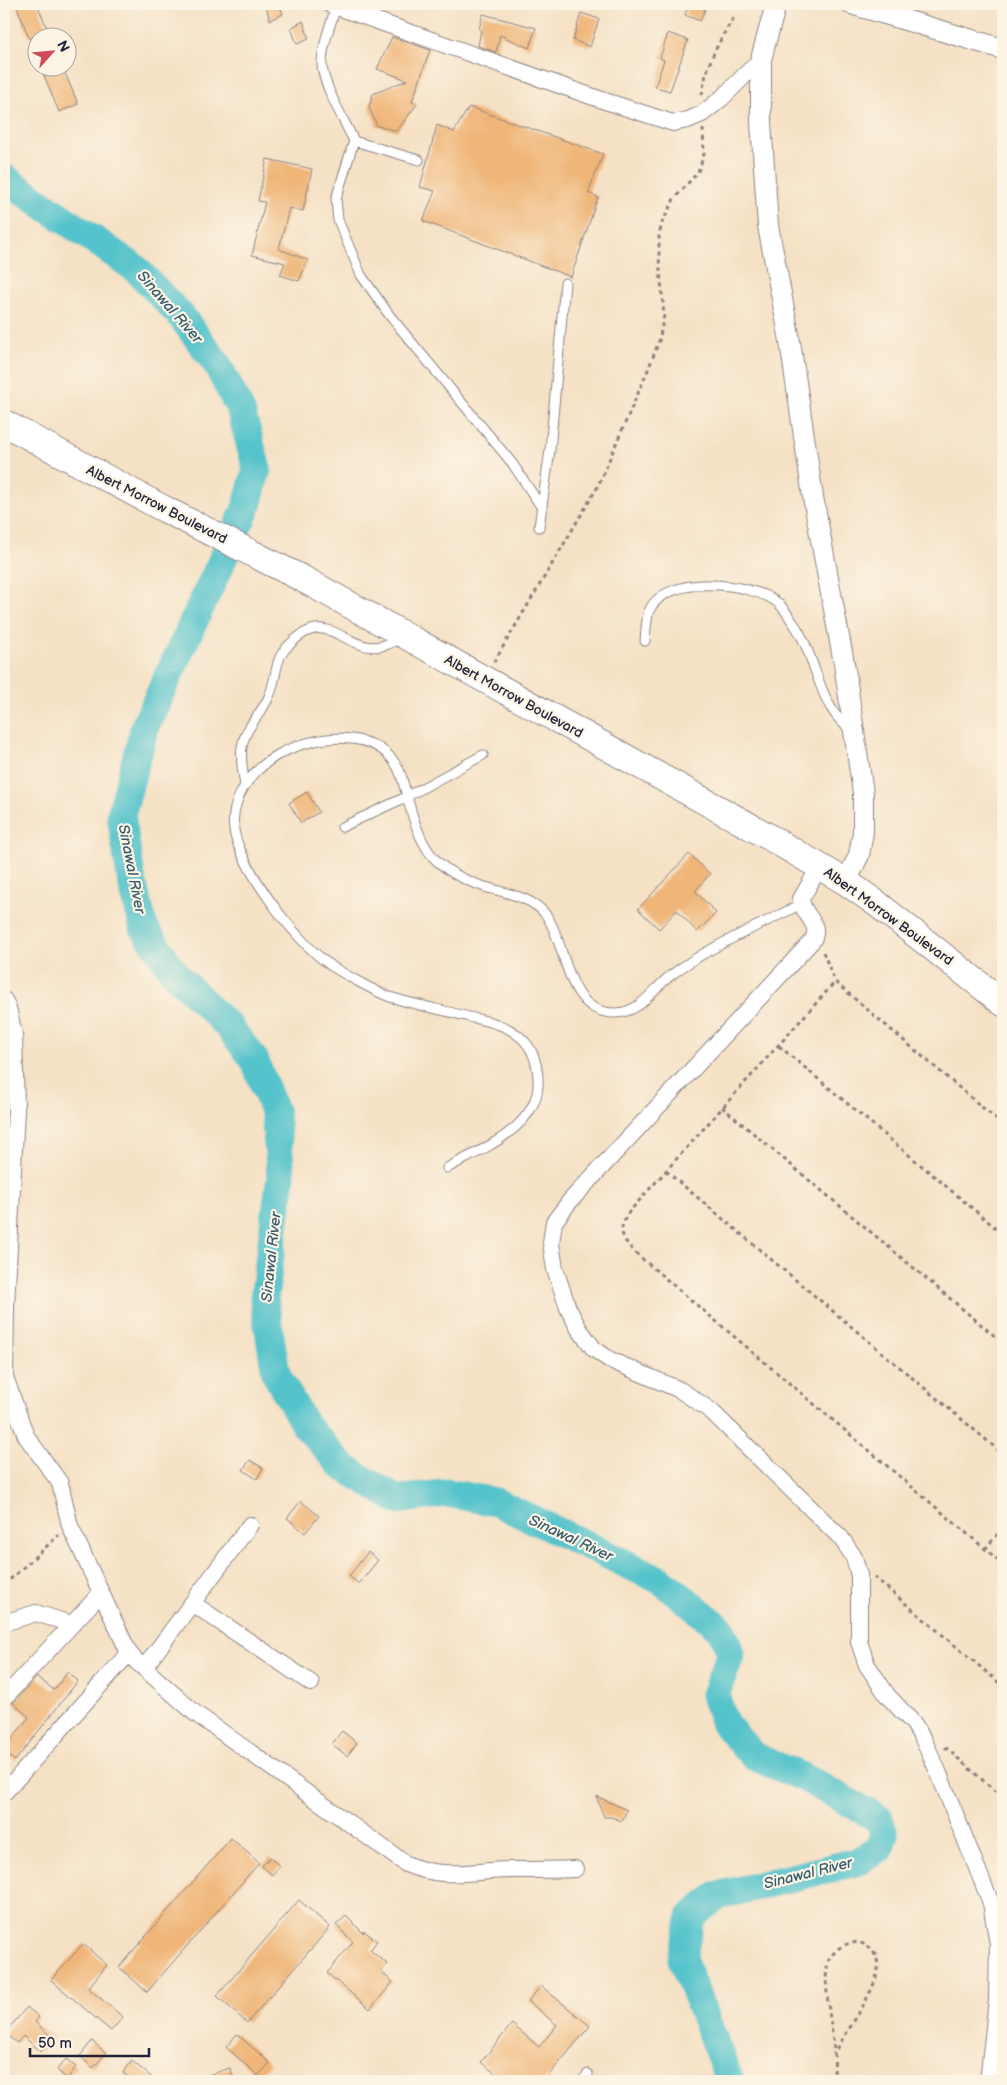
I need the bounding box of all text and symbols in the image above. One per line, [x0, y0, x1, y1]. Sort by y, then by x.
north arrow [28, 28, 78, 78]
text: N [53, 38, 73, 55]
water label: Sinawal River [133, 267, 208, 349]
street label: Albert Morrow Boulevard [84, 462, 230, 547]
street label: Albert Morrow Boulevard [442, 651, 586, 742]
water label: Sinawal River [114, 823, 150, 917]
street label: Albert Morrow Boulevard [821, 864, 957, 969]
water label: Sinawal River [257, 1209, 286, 1303]
water label: Sinawal River [526, 1511, 617, 1567]
water label: Sinawal River [762, 1853, 856, 1894]
scale bar [30, 2025, 149, 2057]
text: 50 m [38, 2034, 72, 2053]

